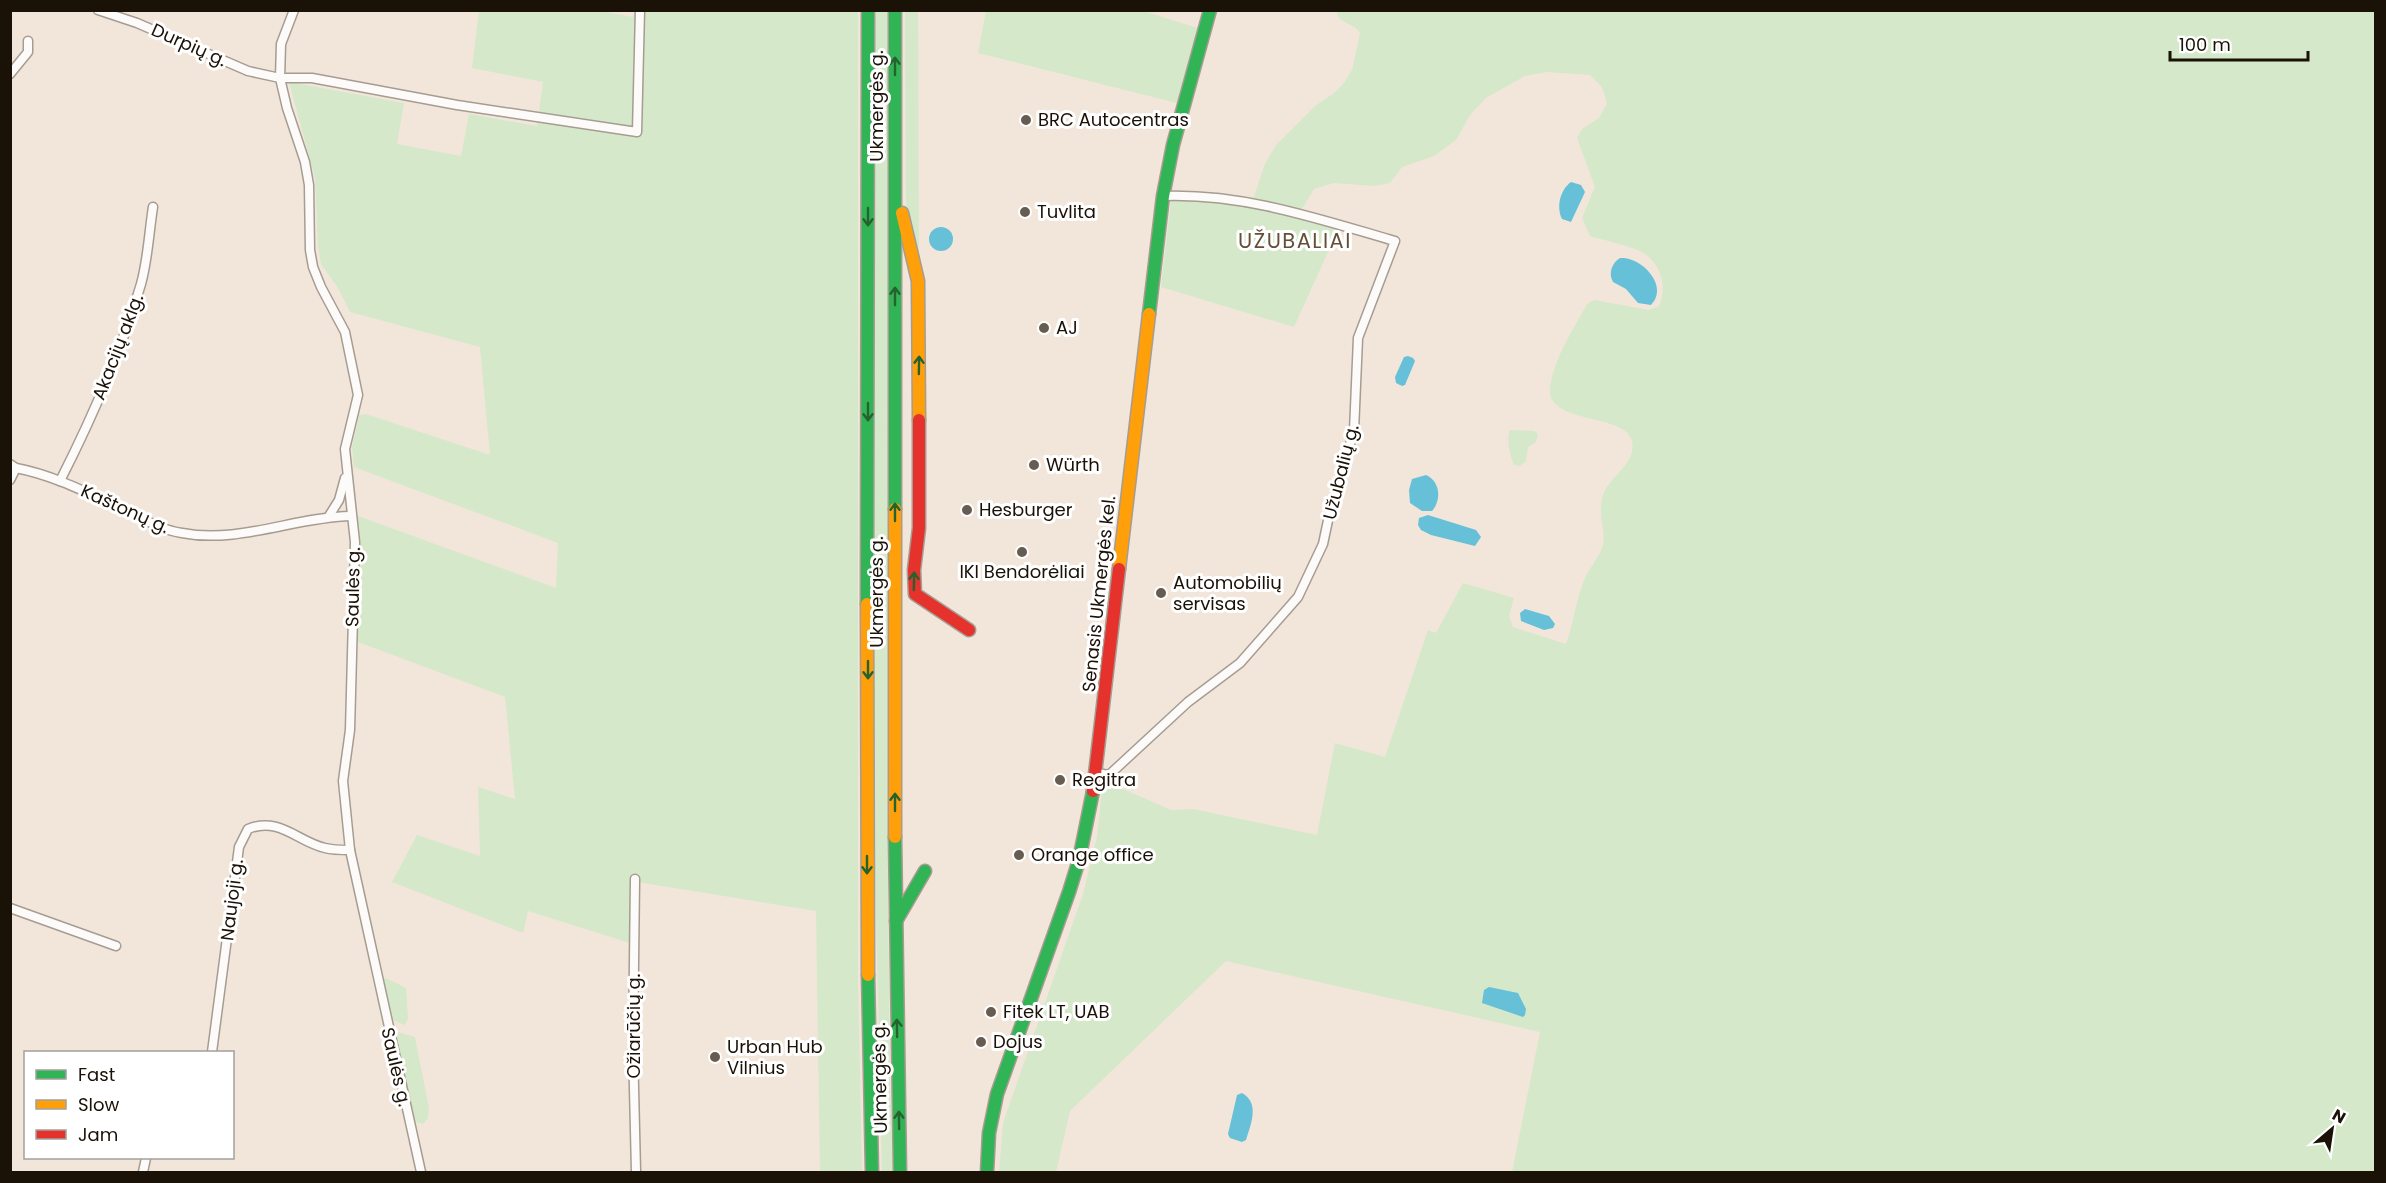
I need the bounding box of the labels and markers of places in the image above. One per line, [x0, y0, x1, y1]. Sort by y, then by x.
place label: BRC Autocentras [1038, 107, 1189, 132]
marker: BRC Autocentras [1019, 113, 1033, 127]
place label: Tuvlita [1037, 199, 1096, 224]
marker: Tuvlita [1018, 205, 1032, 219]
place label: AJ [1056, 315, 1078, 340]
marker: AJ [1037, 321, 1051, 335]
place label: Würth [1046, 452, 1100, 477]
marker: Würth [1027, 458, 1041, 472]
place label: Hesburger [979, 497, 1073, 522]
marker: Hesburger [960, 503, 974, 517]
marker: IKI Bendorėliai [1015, 545, 1029, 559]
place label: IKI Bendorėliai [959, 559, 1085, 584]
place label: Automobilių servisas [1173, 570, 1282, 616]
marker: Automobilių servisas [1154, 586, 1168, 600]
place label: Regitra [1072, 767, 1136, 792]
marker: Regitra [1053, 773, 1067, 787]
place label: Orange office [1031, 842, 1154, 867]
marker: Orange office [1012, 848, 1026, 862]
place label: Fitek LT, UAB [1003, 999, 1110, 1024]
marker: Fitek LT, UAB [984, 1005, 998, 1019]
place label: Dojus [993, 1029, 1043, 1054]
place label: Urban Hub Vilnius [727, 1034, 823, 1080]
marker: Dojus [974, 1035, 988, 1049]
marker: Urban Hub Vilnius [708, 1050, 722, 1064]

